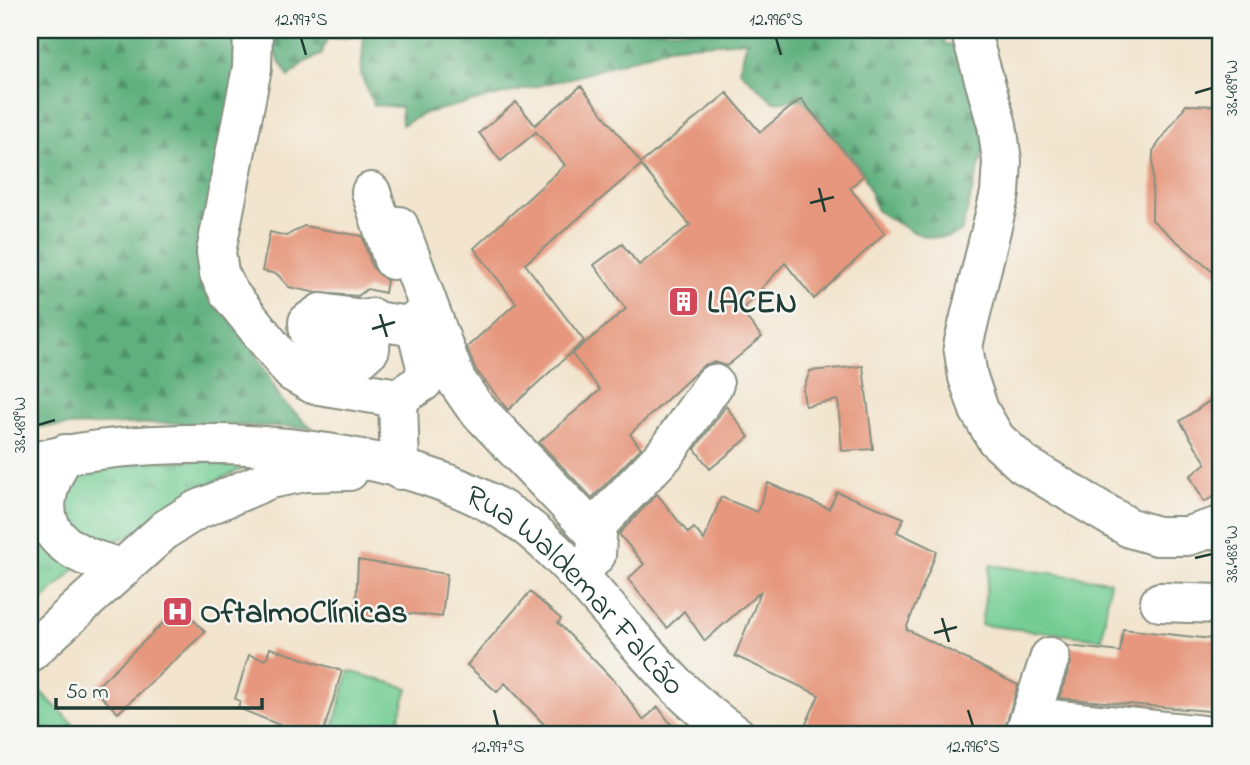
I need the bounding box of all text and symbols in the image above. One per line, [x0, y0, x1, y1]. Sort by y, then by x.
text: 12.997°S [275, 8, 327, 34]
text: 12.996°S [749, 8, 803, 34]
text: 38.489°W [1220, 60, 1246, 116]
place label: LACEN [707, 281, 797, 328]
building icon: LACEN [667, 284, 701, 318]
text: 38.489°W [8, 397, 34, 453]
street label: Rua Waldemar Falcão [457, 474, 694, 708]
text: 38.488°W [1220, 525, 1246, 583]
place label: OftalmoClínicas [200, 591, 408, 638]
hospital icon: OftalmoClínicas [160, 594, 194, 628]
scale bar [56, 667, 262, 711]
text: 50 m [66, 678, 109, 708]
text: 12.997°S [472, 735, 524, 761]
text: 12.996°S [946, 735, 1000, 761]

